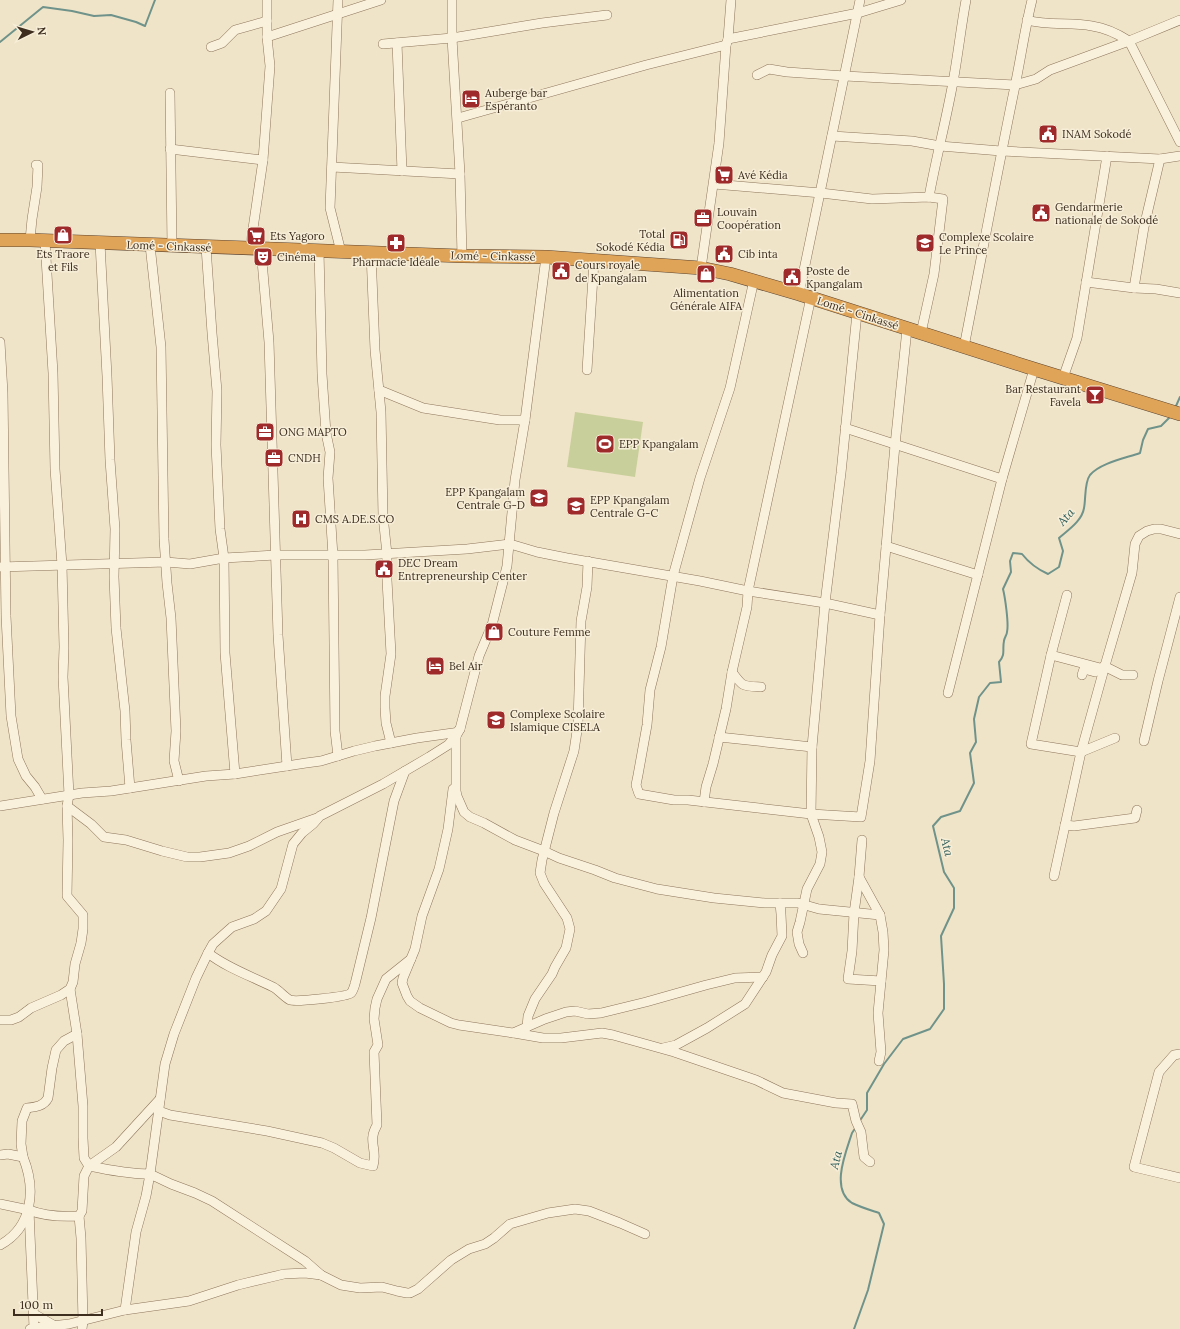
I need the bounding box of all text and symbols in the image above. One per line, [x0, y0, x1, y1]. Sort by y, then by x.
north arrow [12, 12, 52, 52]
text: N [35, 26, 49, 36]
place label: Auberge bar Espéranto [484, 86, 547, 113]
hotel icon: Auberge bar Espéranto [460, 88, 482, 110]
public building icon: INAM Sokodé [1037, 123, 1059, 145]
place label: INAM Sokodé [1062, 127, 1131, 141]
supermarket icon: Avé Kédia [713, 164, 735, 186]
place label: Avé Kédia [737, 168, 788, 182]
place label: Gendarmerie nationale de Sokodé [1055, 200, 1158, 227]
public building icon: Gendarmerie nationale de Sokodé [1030, 202, 1052, 224]
place label: Louvain Coopération [717, 205, 781, 232]
office icon: Louvain Coopération [692, 207, 714, 229]
shop icon: Ets Traore et Fils [52, 224, 74, 246]
supermarket icon: Ets Yagoro [245, 225, 267, 247]
place label: Total Sokodé Kédia [596, 227, 665, 254]
place label: Ets Yagoro [270, 229, 325, 243]
fuel station icon: Total Sokodé Kédia [668, 229, 690, 251]
place label: Complexe Scolaire Le Prince [939, 230, 1034, 257]
pharmacy icon: Pharmacie Idéale [385, 232, 407, 254]
school or university icon: Complexe Scolaire Le Prince [914, 232, 936, 254]
street label: Lomé - Cinkassé [126, 238, 212, 254]
public building icon: Cib inta [713, 243, 735, 265]
theatre icon: Cinéma [252, 246, 274, 268]
place label: Ets Traore et Fils [36, 247, 90, 274]
place label: Cib inta [738, 247, 778, 261]
street label: Lomé - Cinkassé [450, 248, 536, 264]
place label: Cinéma [277, 250, 316, 264]
place label: Pharmacie Idéale [352, 255, 440, 269]
place label: Cours royale de Kpangalam [575, 258, 647, 285]
public building icon: Cours royale de Kpangalam [550, 260, 572, 282]
shop icon: Alimentation Générale AIFA [695, 263, 717, 285]
place label: Poste de Kpangalam [806, 264, 863, 291]
public building icon: Poste de Kpangalam [781, 266, 803, 288]
place label: Alimentation Générale AIFA [670, 286, 743, 313]
street label: Lomé - Cinkassé [815, 293, 901, 333]
place label: Bar Restaurant Favela [1005, 382, 1082, 409]
bar icon: Bar Restaurant Favela [1084, 384, 1106, 406]
office icon: ONG MAPTO [254, 421, 276, 443]
place label: ONG MAPTO [279, 425, 347, 439]
sports icon: EPP Kpangalam [594, 433, 616, 455]
place label: EPP Kpangalam [619, 437, 699, 451]
office icon: CNDH [263, 447, 285, 469]
place label: CNDH [288, 451, 321, 465]
place label: EPP Kpangalam Centrale G-D [445, 485, 525, 512]
school or university icon: EPP Kpangalam Centrale G-D [528, 487, 550, 509]
place label: EPP Kpangalam Centrale G-C [590, 493, 670, 520]
school or university icon: EPP Kpangalam Centrale G-C [565, 495, 587, 517]
water label: Ata [1053, 505, 1078, 529]
hospital icon: CMS A.DE.S.CO [290, 508, 312, 530]
place label: CMS A.DE.S.CO [315, 512, 395, 526]
place label: DEC Dream Entrepreneurship Center [398, 556, 527, 583]
public building icon: DEC Dream Entrepreneurship Center [373, 558, 395, 580]
shop icon: Couture Femme [483, 621, 505, 643]
place label: Couture Femme [508, 625, 591, 639]
hotel icon: Bel Air [424, 655, 446, 677]
place label: Bel Air [449, 659, 483, 673]
place label: Complexe Scolaire Islamique CISELA [510, 707, 605, 734]
school or university icon: Complexe Scolaire Islamique CISELA [485, 709, 507, 731]
water label: Ata [938, 835, 957, 858]
water label: Ata [826, 1149, 845, 1172]
scale bar [14, 1291, 102, 1317]
text: 100 m [20, 1297, 53, 1312]

